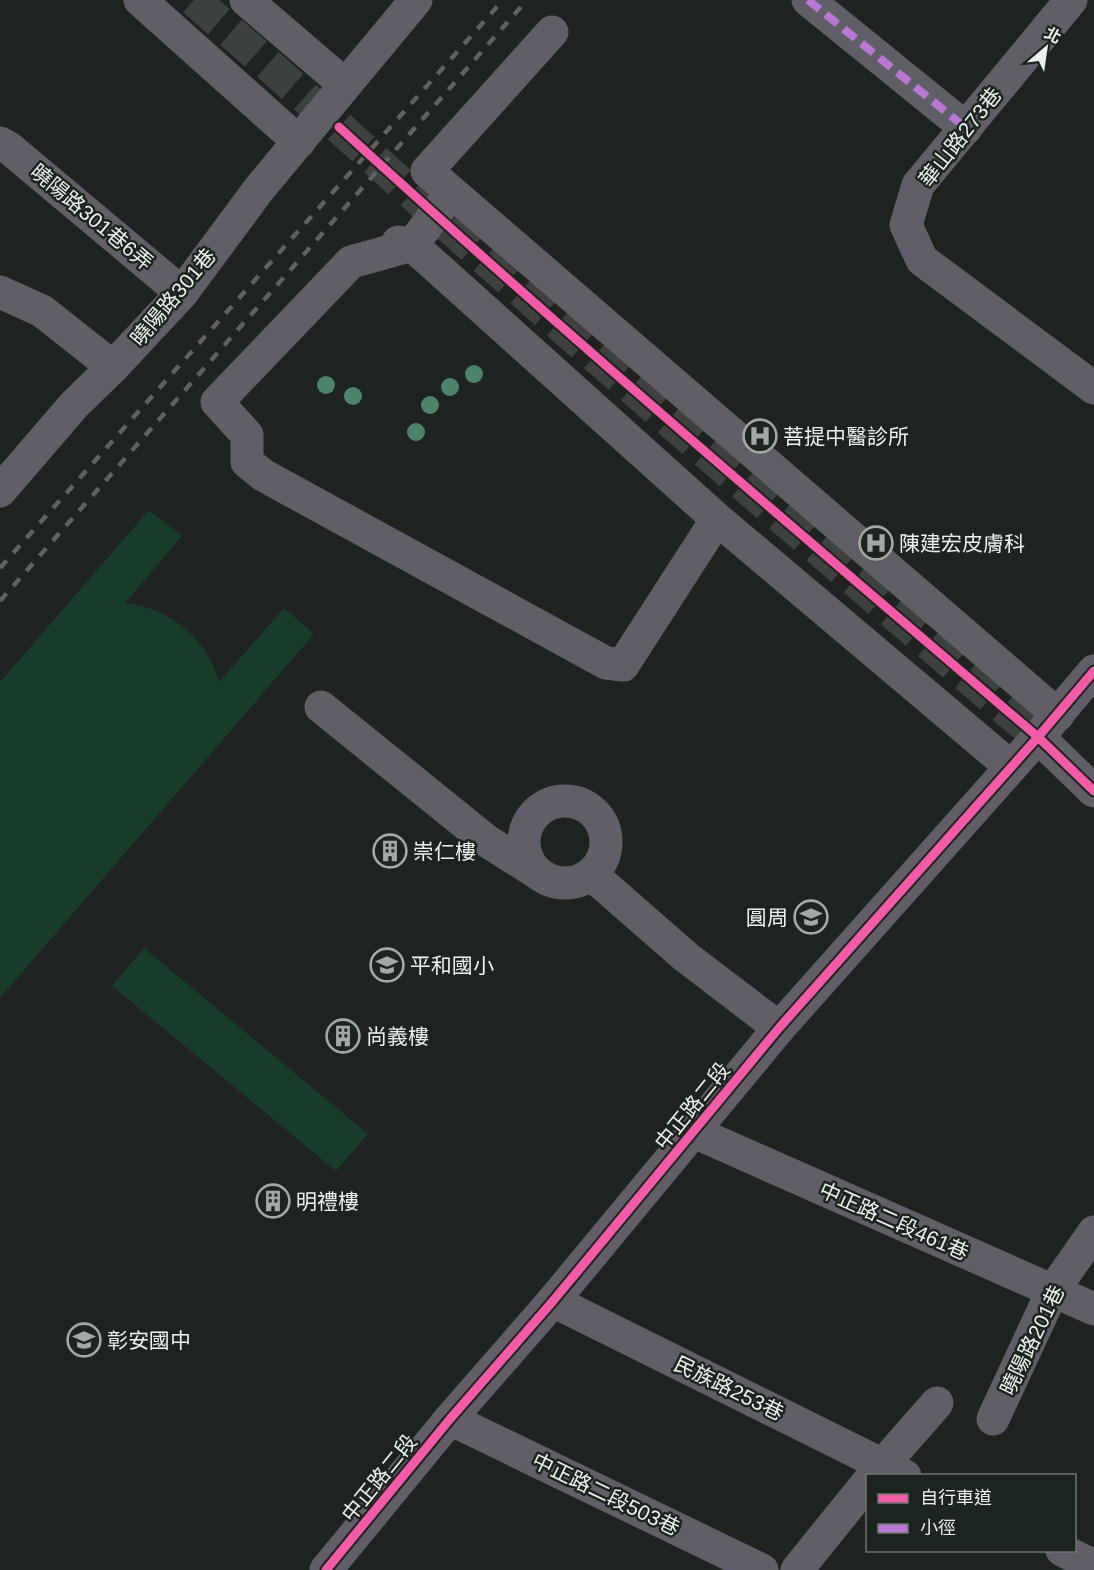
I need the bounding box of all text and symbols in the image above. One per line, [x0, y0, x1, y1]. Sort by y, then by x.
north arrow [1016, 18, 1076, 78]
text: 北 [1042, 24, 1064, 47]
street label: 華山路273巷 [914, 83, 1006, 191]
street label: 曉陽路301巷6弄 [26, 159, 158, 275]
street label: 曉陽路301巷 [126, 244, 220, 350]
hospital icon: 菩提中醫診所 [742, 418, 778, 454]
place label: 菩提中醫診所 [783, 425, 909, 448]
hospital icon: 陳建宏皮膚科 [858, 525, 894, 561]
place label: 陳建宏皮膚科 [899, 532, 1025, 555]
building icon: 崇仁樓 [372, 833, 408, 869]
place label: 崇仁樓 [413, 840, 476, 863]
school or university icon: 圓周 [793, 899, 829, 935]
place label: 圓周 [746, 906, 788, 929]
school or university icon: 平和國小 [369, 947, 405, 983]
place label: 平和國小 [410, 954, 494, 977]
building icon: 尚義樓 [325, 1018, 361, 1054]
place label: 尚義樓 [366, 1025, 429, 1048]
street label: 中正路二段 [650, 1058, 734, 1154]
street label: 中正路二段461巷 [816, 1178, 972, 1264]
building icon: 明禮樓 [255, 1183, 291, 1219]
place label: 明禮樓 [296, 1190, 359, 1213]
street label: 曉陽路201巷 [996, 1281, 1068, 1399]
school or university icon: 彰安國中 [66, 1322, 102, 1358]
place label: 彰安國中 [107, 1329, 191, 1352]
street label: 民族路253巷 [670, 1352, 788, 1424]
street label: 中正路二段 [337, 1430, 421, 1526]
street label: 中正路二段503巷 [529, 1448, 683, 1540]
legend [866, 1474, 1076, 1552]
text: 自行車道 [920, 1488, 992, 1508]
text: 小徑 [920, 1518, 956, 1538]

